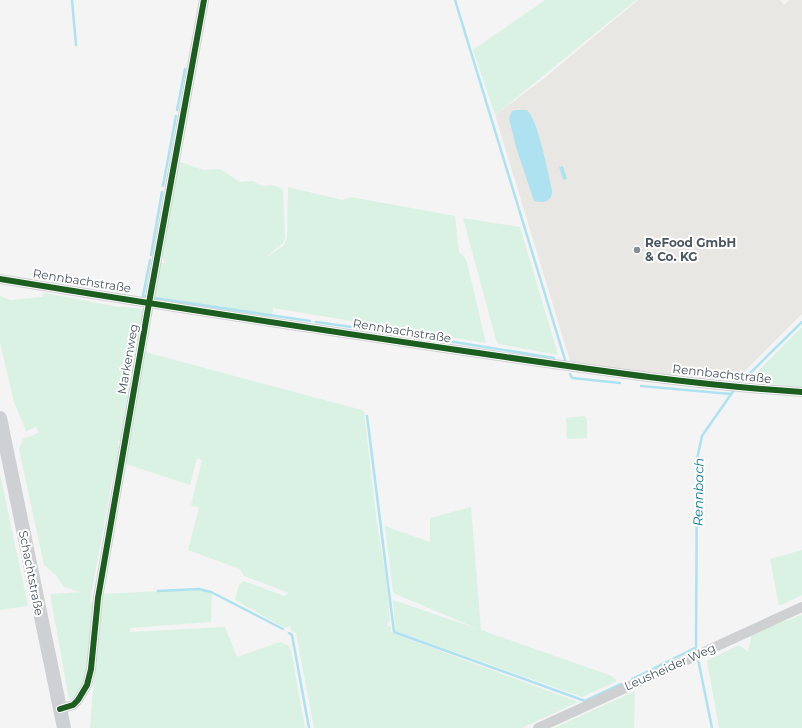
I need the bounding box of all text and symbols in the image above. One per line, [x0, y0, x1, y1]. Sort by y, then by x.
place label: ReFood GmbH & Co. KG [645, 235, 736, 264]
marker: ReFood GmbH & Co. KG [632, 245, 642, 255]
street label: Rennbachstraße [32, 265, 132, 296]
street label: Rennbachstraße [352, 315, 452, 346]
street label: Markenweg [114, 323, 141, 395]
street label: Rennbachstraße [672, 361, 772, 386]
water label: Rennbach [689, 458, 707, 526]
street label: Schachtstraße [16, 529, 47, 617]
street label: Leusheider Weg [622, 640, 718, 693]

